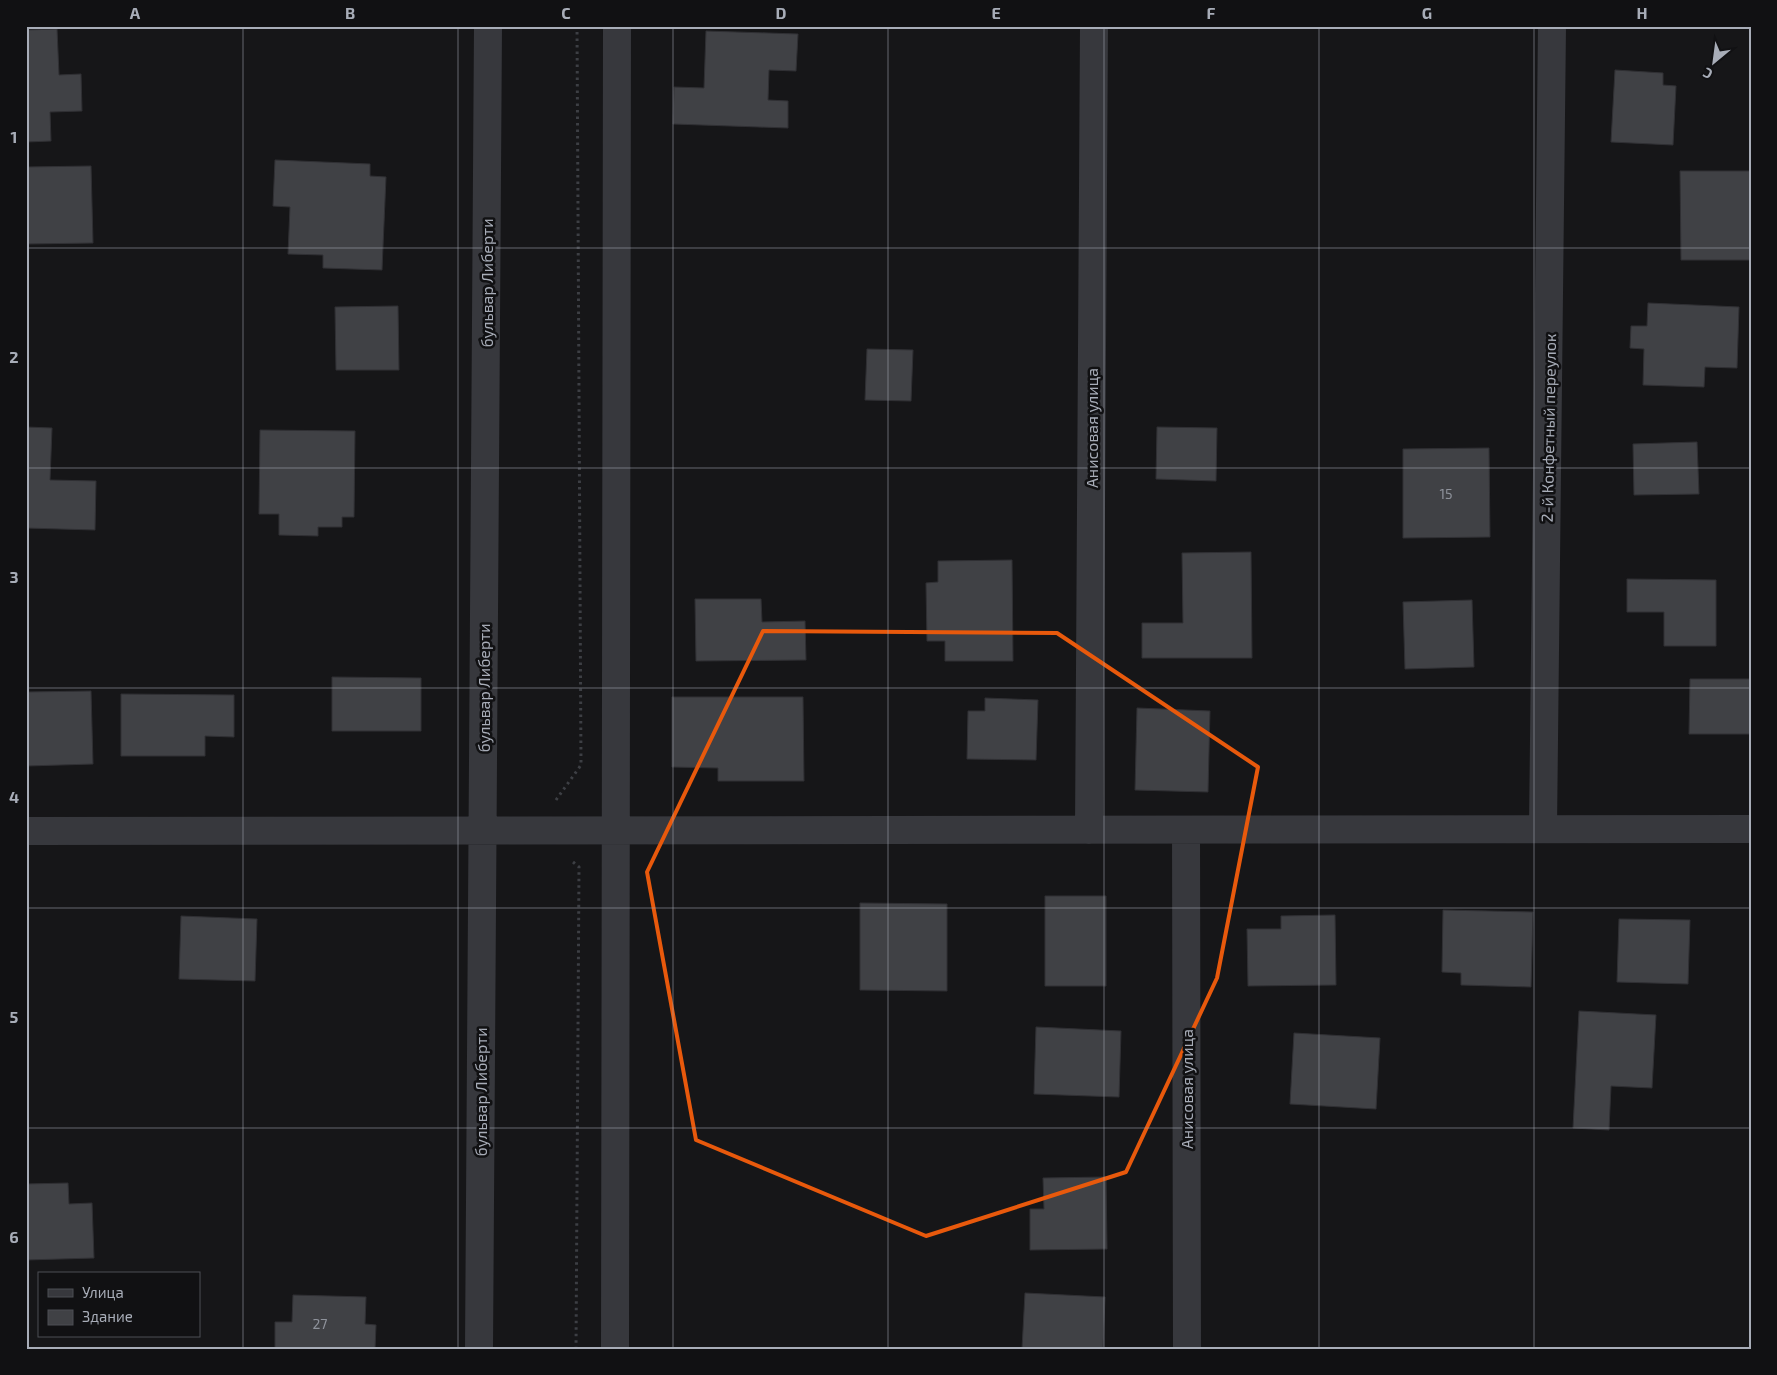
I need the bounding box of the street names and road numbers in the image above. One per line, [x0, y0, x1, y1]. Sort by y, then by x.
street label: бульвар Либерти [477, 218, 497, 348]
street label: 2-й Конфетный переулок [1537, 333, 1560, 523]
street label: Анисовая улица [1082, 368, 1102, 488]
street label: бульвар Либерти [474, 623, 494, 753]
street label: бульвар Либерти [471, 1027, 491, 1157]
street label: Анисовая улица [1177, 1029, 1197, 1149]

